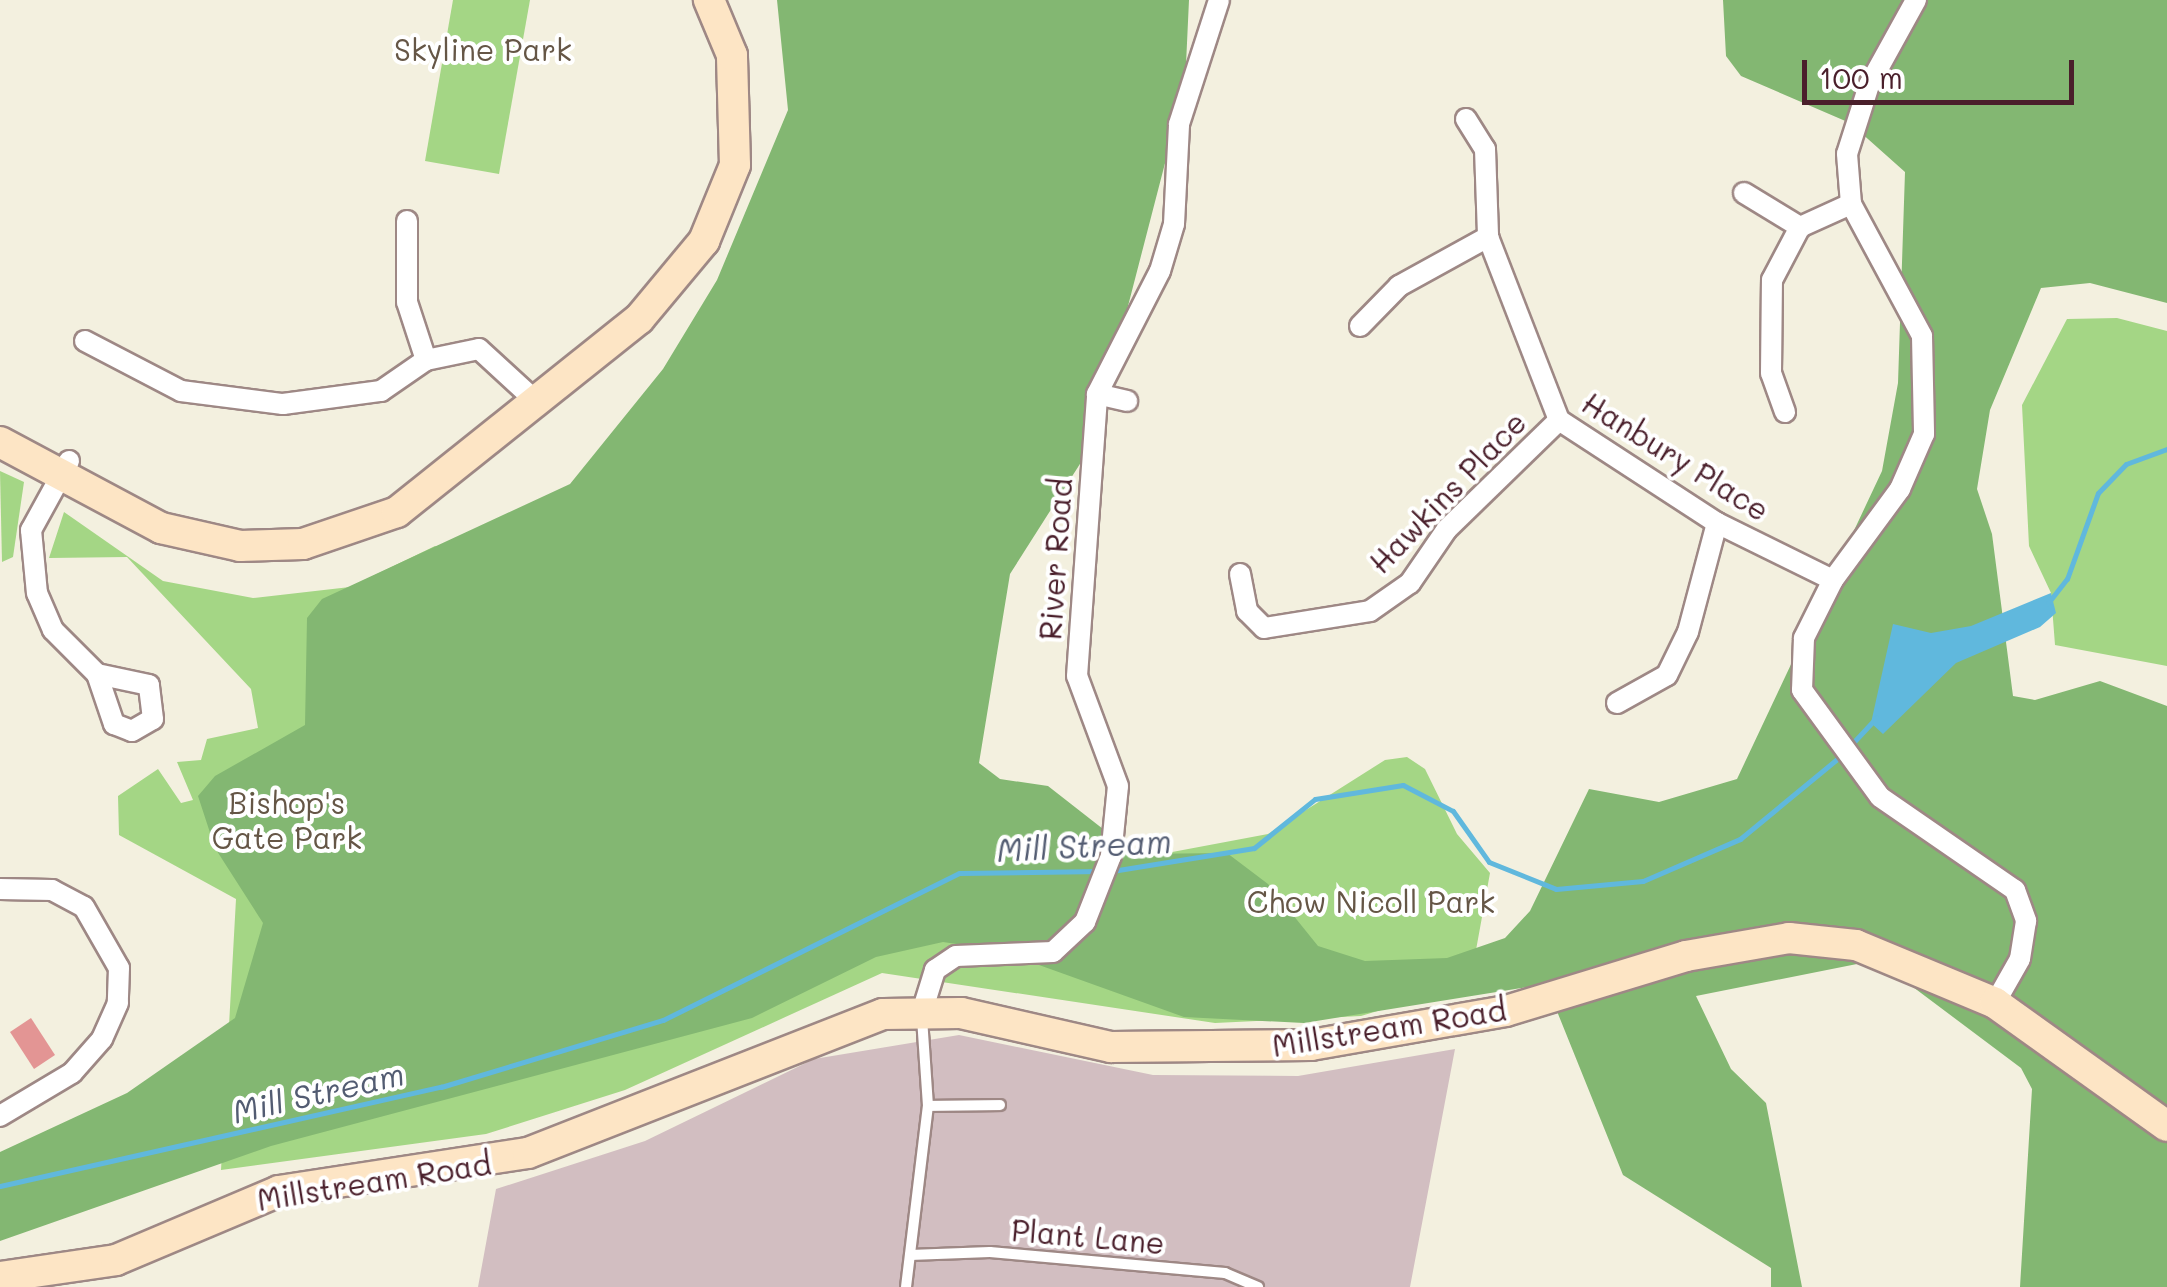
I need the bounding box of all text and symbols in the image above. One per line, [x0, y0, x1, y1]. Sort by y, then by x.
park label: Skyline Park [394, 31, 572, 67]
scale bar [1807, 40, 2080, 102]
text: 100 m [1819, 57, 1903, 97]
street label: Hanbury Place [1576, 384, 1776, 528]
street label: Hawkins Place [1361, 404, 1533, 580]
street label: River Road [1031, 477, 1079, 641]
park label: Bishop's Gate Park [212, 784, 362, 854]
water label: Mill Stream [996, 821, 1172, 869]
park label: Chow Nicoll Park [1247, 883, 1495, 919]
street label: Millstream Road [1269, 991, 1509, 1063]
water label: Mill Stream [228, 1054, 408, 1130]
street label: Millstream Road [254, 1145, 494, 1217]
street label: Plant Lane [1010, 1211, 1166, 1261]

